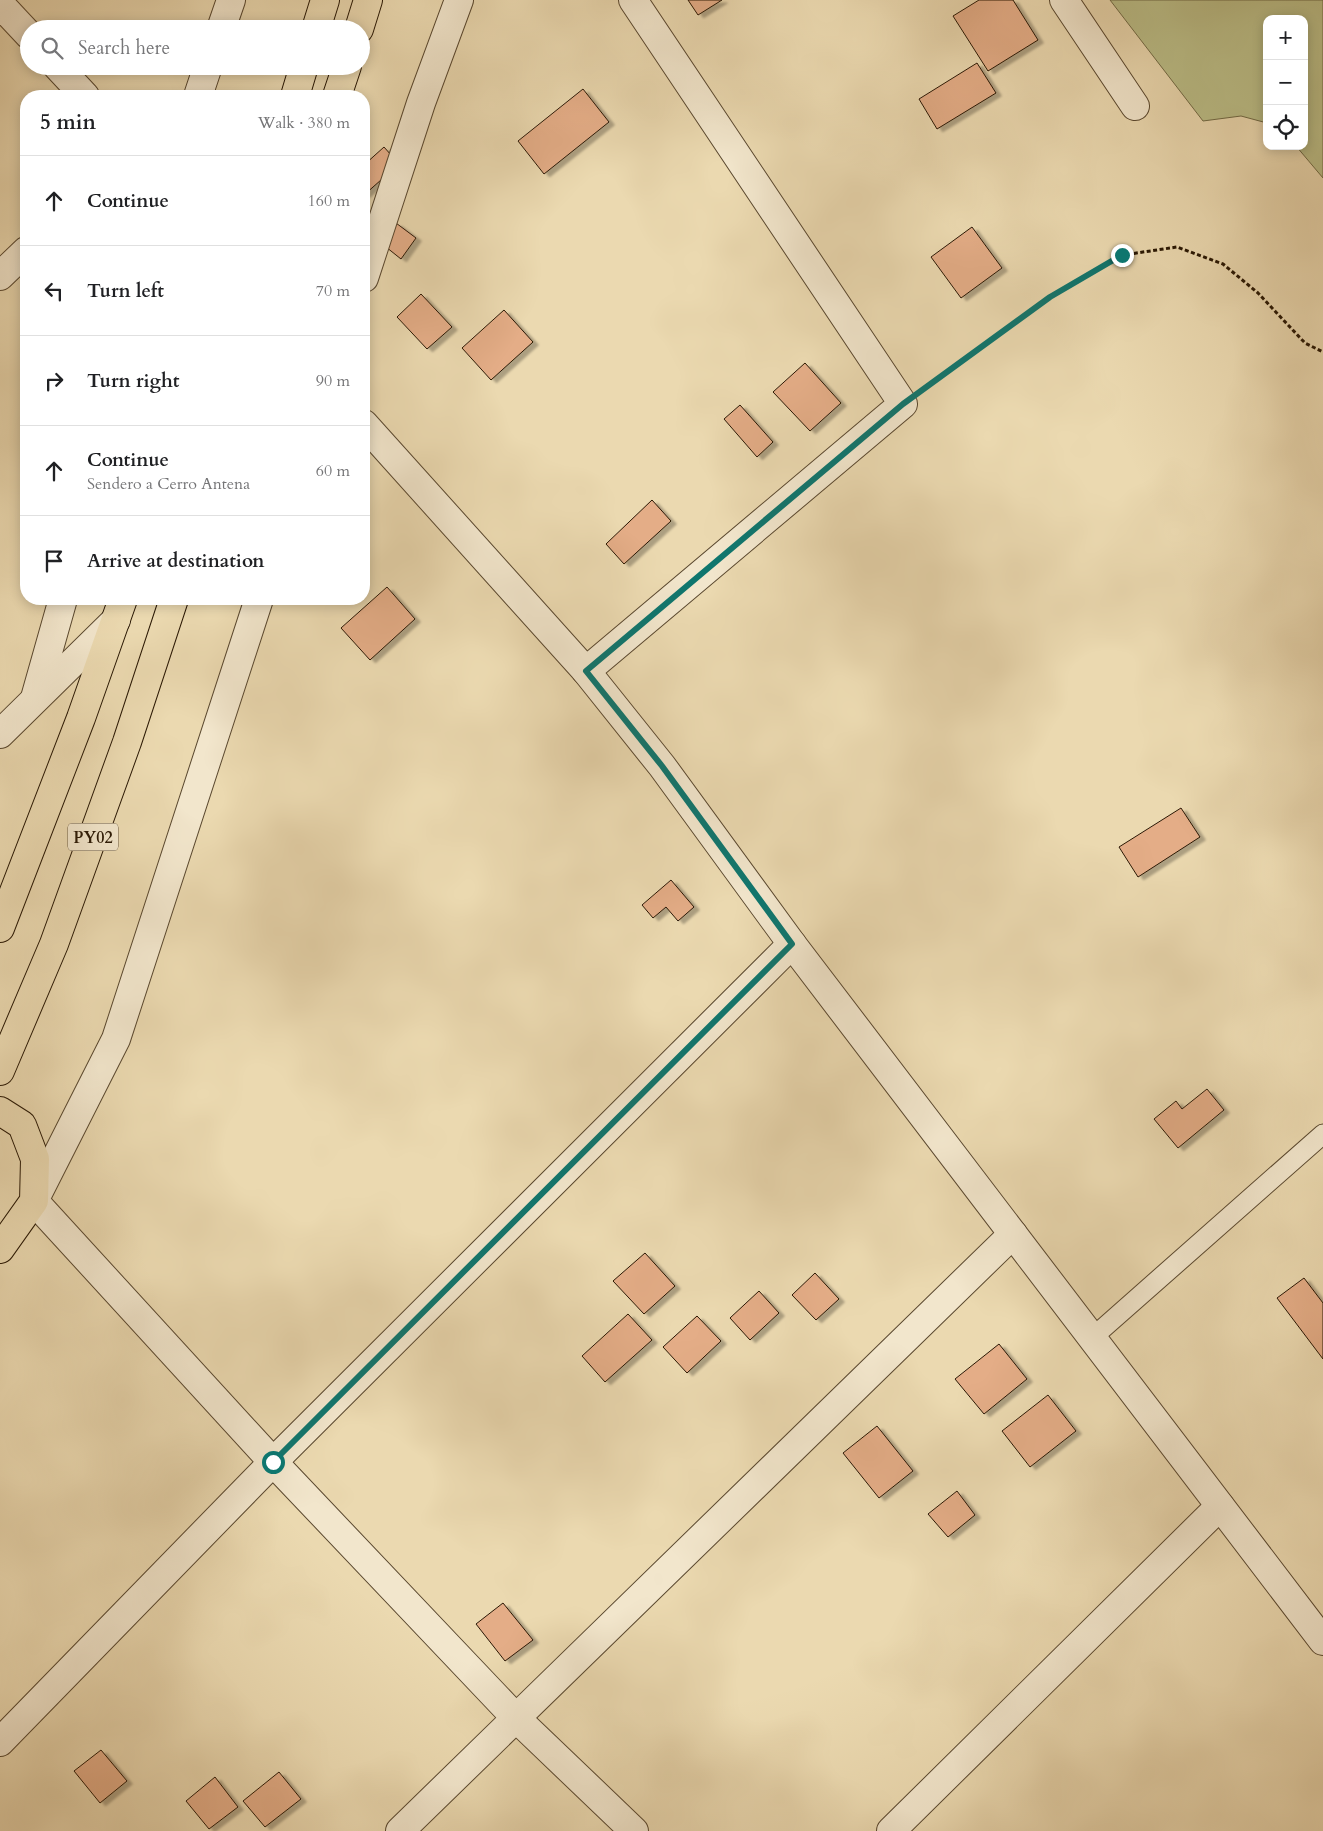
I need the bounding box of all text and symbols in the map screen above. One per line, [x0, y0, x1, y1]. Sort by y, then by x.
map controls [1263, 15, 1308, 150]
button: + [1263, 15, 1308, 60]
search box [20, 20, 370, 75]
icon: search [38, 34, 66, 62]
text: Search here [78, 35, 170, 61]
button: − [1263, 60, 1308, 105]
button: locate [1263, 105, 1308, 150]
text: 5 min [40, 108, 96, 137]
text: Walk · 380 m [258, 112, 350, 134]
icon: ahead [40, 187, 68, 215]
text: Continue [87, 188, 169, 214]
text: 160 m [308, 190, 350, 212]
route end [1111, 244, 1134, 267]
icon: left [40, 277, 68, 305]
text: Turn left [87, 278, 164, 304]
text: 70 m [316, 280, 350, 302]
icon: right [40, 367, 68, 395]
text: Turn right [87, 368, 179, 394]
text: 90 m [316, 370, 350, 392]
text: Continue [87, 447, 169, 473]
icon: ahead [40, 457, 68, 485]
text: 60 m [316, 460, 350, 482]
text: Sendero a Cerro Antena [87, 473, 250, 495]
icon: arrive [40, 547, 68, 575]
text: Arrive at destination [87, 548, 264, 574]
road number: PY02 [68, 824, 118, 850]
route start [262, 1451, 285, 1474]

